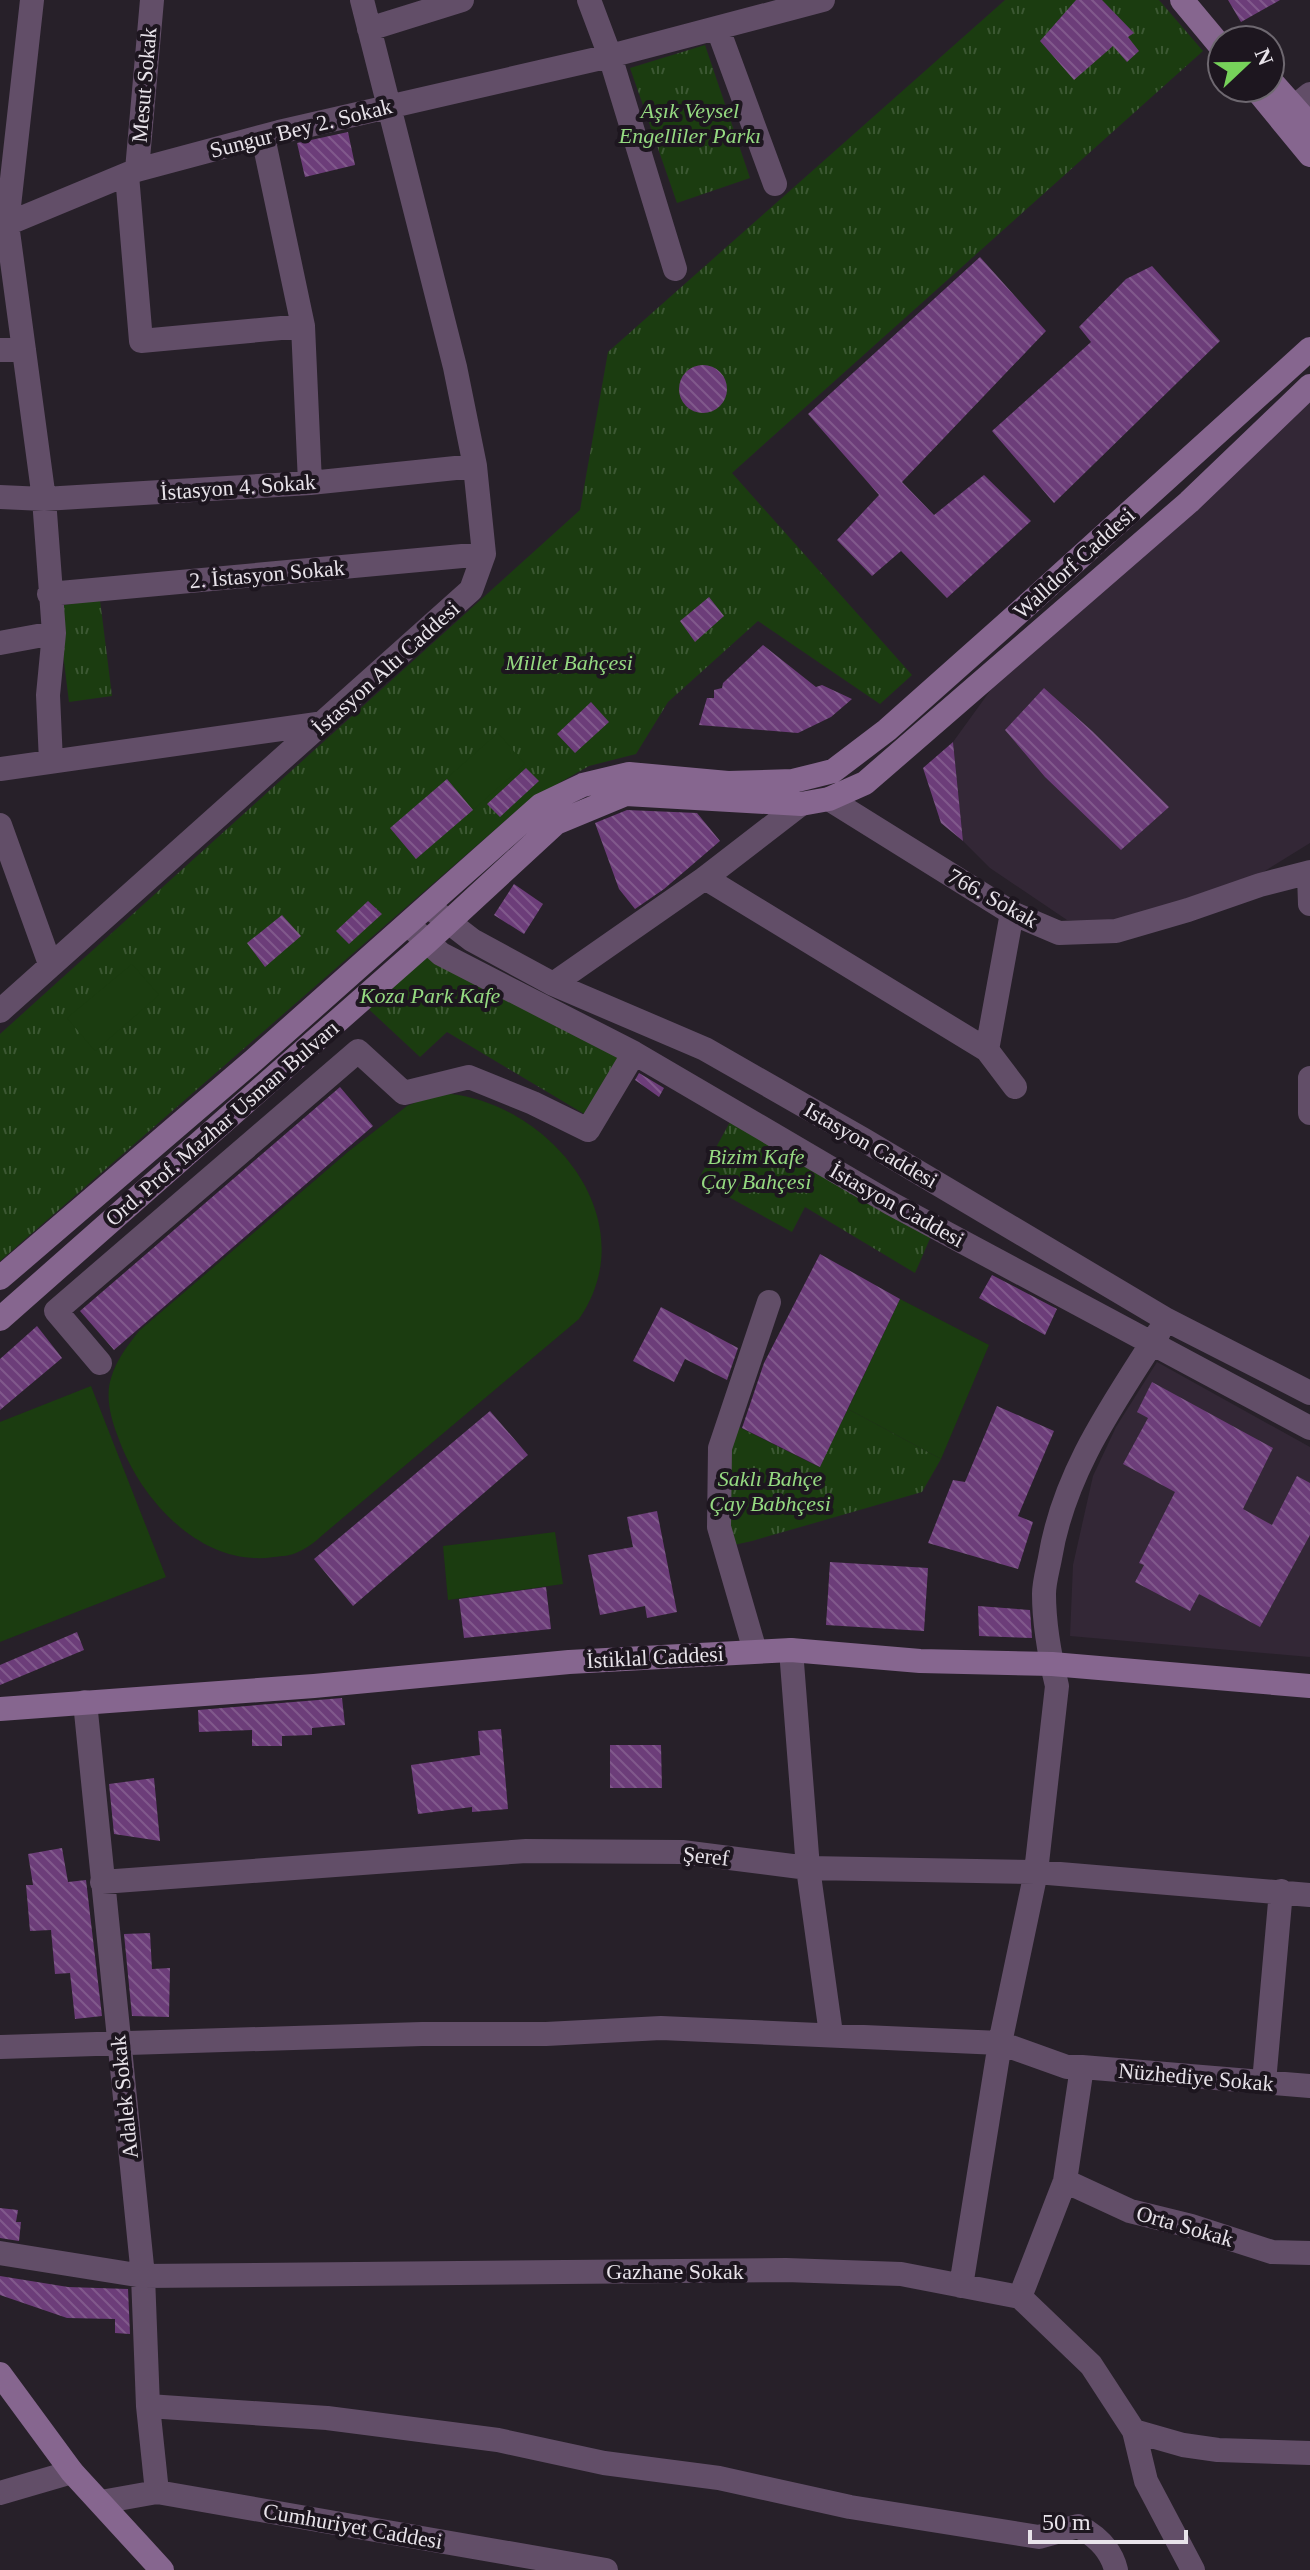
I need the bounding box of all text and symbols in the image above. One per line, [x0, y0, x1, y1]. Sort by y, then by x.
north arrow [1206, 24, 1286, 104]
street label: Mesut Sokak [127, 26, 161, 144]
text: N [1250, 45, 1279, 69]
street label: Sungur Bey 2. Sokak [207, 93, 395, 163]
park label: Aşık Veysel Engelliler Parkı [618, 98, 761, 148]
street label: İstasyon 4. Sokak [159, 469, 317, 505]
street label: Walldorf Caddesi [1008, 502, 1140, 624]
street label: 2. İstasyon Sokak [188, 555, 346, 593]
street label: İstasyon Altı Caddesi [308, 596, 464, 740]
park label: Millet Bahçesi [504, 650, 633, 675]
street label: 766. Sokak [944, 863, 1042, 933]
park label: Koza Park Kafe [359, 983, 501, 1008]
street label: Ord. Prof. Mazhar Usman Bulvarı [100, 1015, 344, 1231]
street label: Istasyon Caddesi [800, 1097, 942, 1193]
park label: Bizim Kafe Çay Bahçesi [701, 1144, 811, 1194]
street label: İstasyon Caddesi [825, 1158, 969, 1252]
park label: Saklı Bahçe Çay Babhçesi [709, 1466, 831, 1516]
street label: İstiklal Caddesi [586, 1641, 724, 1673]
street label: Şeref [682, 1841, 731, 1871]
street label: Adalek Sokak [105, 2034, 143, 2160]
street label: Nüzhediye Sokak [1117, 2058, 1275, 2096]
street label: Orta Sokak [1134, 2200, 1236, 2252]
street label: Gazhane Sokak [606, 2259, 744, 2284]
scale bar [1030, 2494, 1186, 2544]
street label: Cumhuriyet Caddesi [261, 2498, 445, 2554]
text: 50 m [1042, 2509, 1091, 2535]

